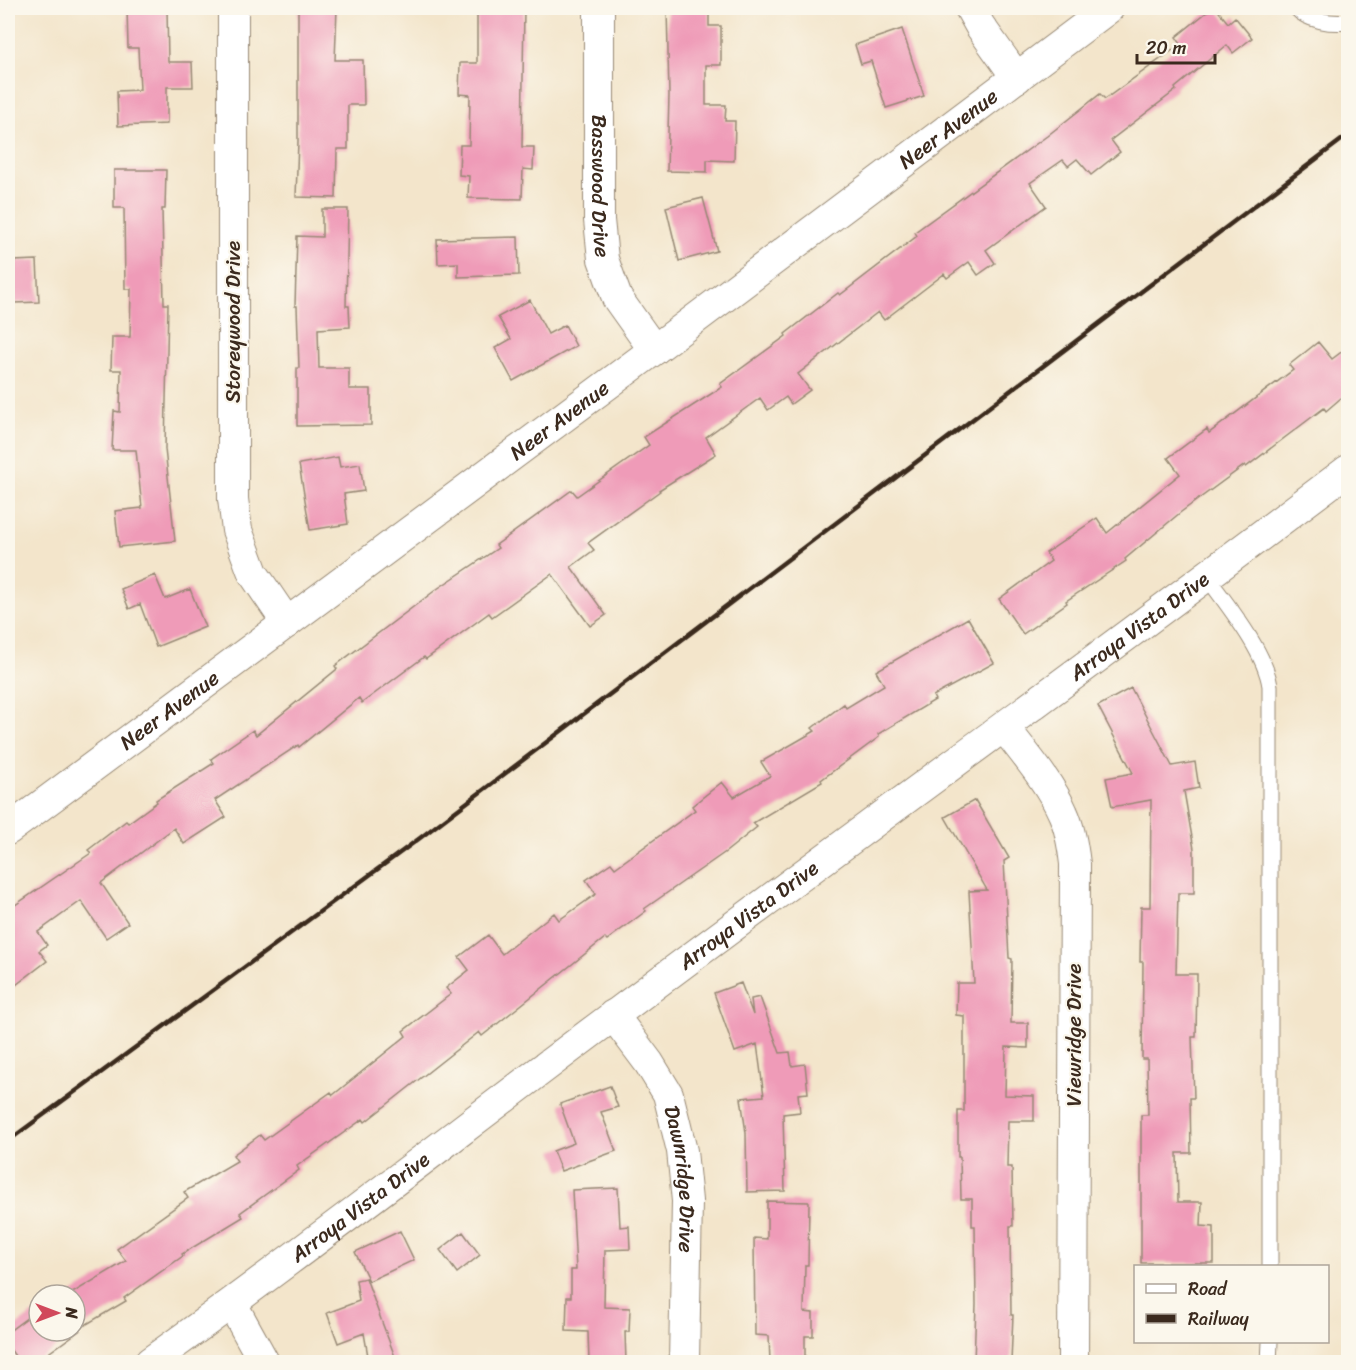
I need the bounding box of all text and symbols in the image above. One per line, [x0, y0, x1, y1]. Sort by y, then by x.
scale bar [1137, 27, 1215, 65]
text: 20 m [1146, 32, 1186, 64]
street label: Neer Avenue [890, 78, 1007, 179]
street label: Basswood Drive [580, 115, 622, 259]
street label: Storeywood Drive [214, 241, 252, 403]
street label: Neer Avenue [501, 370, 618, 471]
street label: Arroya Vista Drive [1060, 561, 1218, 692]
street label: Neer Avenue [111, 660, 228, 760]
street label: Arroya Vista Drive [669, 850, 827, 981]
street label: Viewridge Drive [1055, 964, 1093, 1106]
street label: Dawnridge Drive [653, 1102, 706, 1253]
street label: Arroya Vista Drive [281, 1142, 438, 1273]
legend [1134, 1265, 1329, 1343]
text: Road [1188, 1273, 1228, 1305]
north arrow [27, 1283, 87, 1343]
text: Railway [1188, 1303, 1250, 1335]
text: N [57, 1306, 86, 1319]

